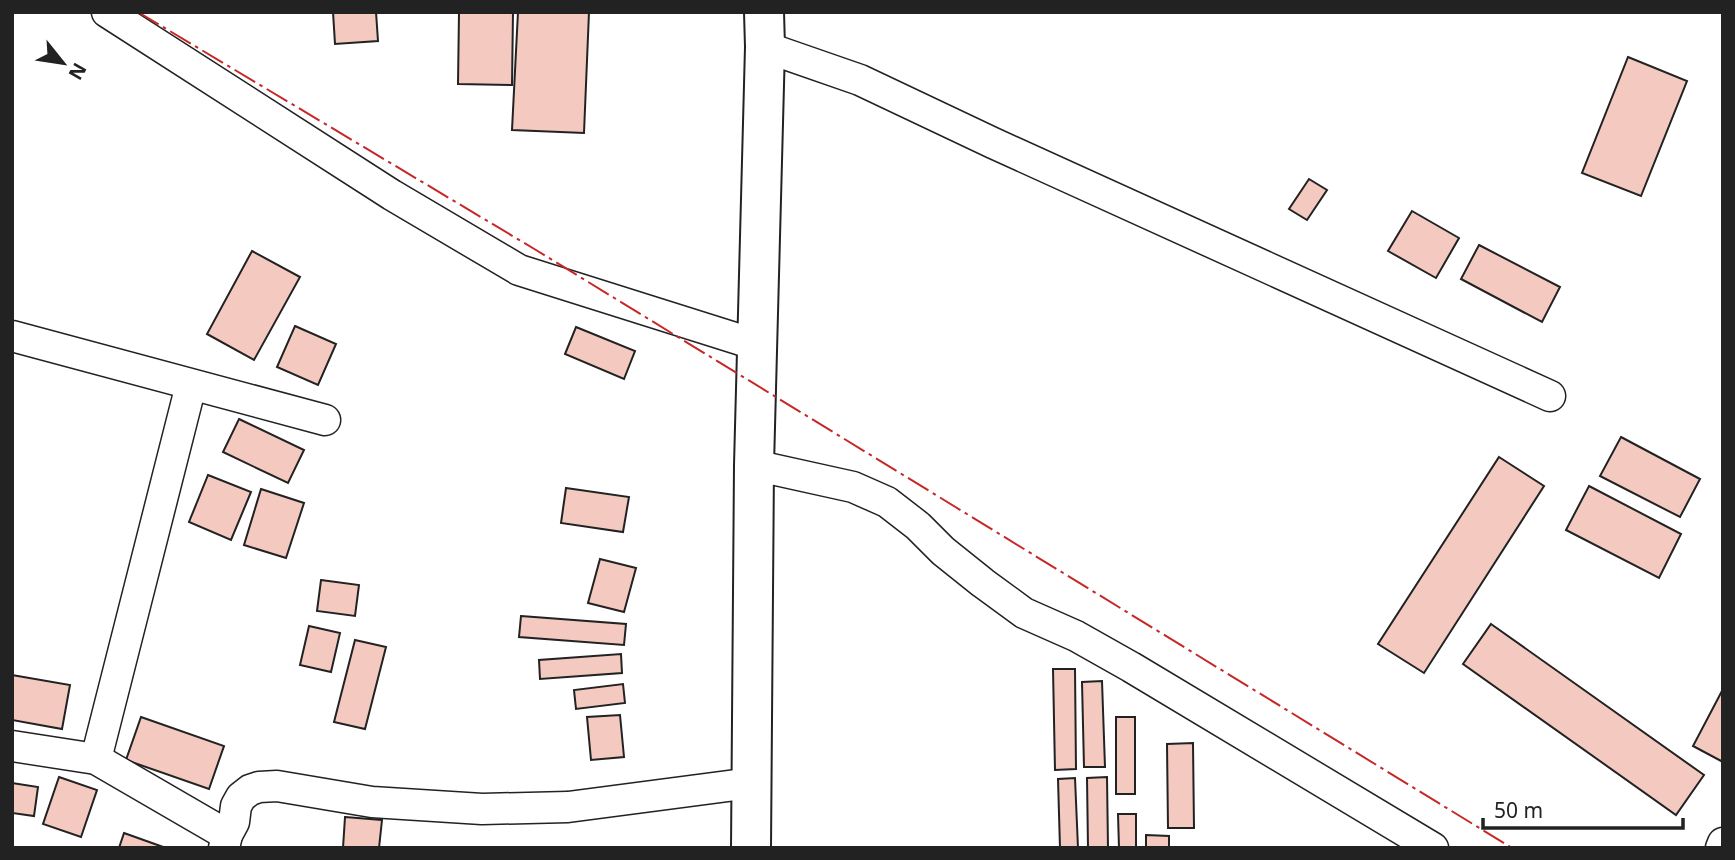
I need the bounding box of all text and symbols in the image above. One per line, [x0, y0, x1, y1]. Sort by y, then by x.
north arrow [28, 28, 98, 98]
text: N [63, 58, 93, 85]
scale bar [1483, 786, 1682, 830]
text: 50 m [1494, 796, 1543, 824]

